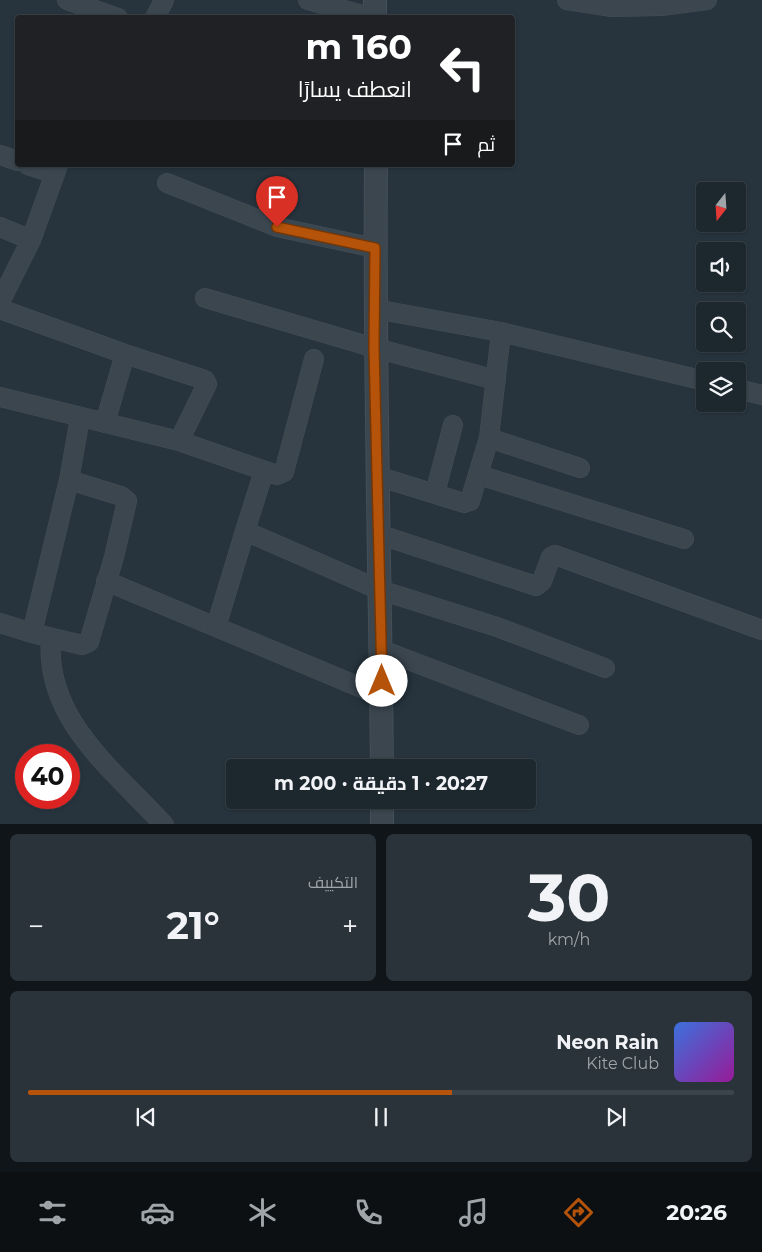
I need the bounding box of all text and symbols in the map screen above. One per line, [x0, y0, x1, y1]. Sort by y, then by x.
text: 160 m [306, 25, 412, 68]
icon: left [430, 35, 495, 100]
text: انعطف يسارًا [298, 76, 412, 103]
icon: arrive [439, 130, 467, 158]
text: ثم [477, 133, 495, 156]
pin [256, 176, 298, 227]
north arrow [696, 182, 746, 232]
map controls [696, 182, 746, 412]
icon: arrive [263, 183, 291, 211]
button: sound [696, 242, 746, 292]
button: search [696, 302, 746, 352]
button: layers [696, 362, 746, 412]
position arrow [355, 654, 407, 706]
speed limit sign: 40 [15, 744, 80, 809]
text: 20:27 · 1 دقيقة · 200 m [274, 772, 488, 795]
text: 30 [528, 858, 610, 937]
text: التكييف [308, 873, 358, 892]
text: 21° [166, 902, 220, 949]
text: − [28, 909, 44, 943]
text: + [342, 909, 358, 943]
text: km/h [548, 930, 590, 949]
text: Neon Rain [556, 1031, 659, 1054]
text: Kite Club [586, 1054, 659, 1073]
icon: previous [132, 1103, 160, 1131]
icon: pause [367, 1103, 395, 1131]
icon: next [602, 1103, 630, 1131]
icon: filters [35, 1195, 70, 1230]
icon: car [140, 1195, 175, 1230]
icon: climate [245, 1195, 280, 1230]
icon: phone [351, 1195, 386, 1230]
icon: music [456, 1195, 491, 1230]
icon: directions [561, 1195, 596, 1230]
text: 20:26 [666, 1199, 727, 1226]

